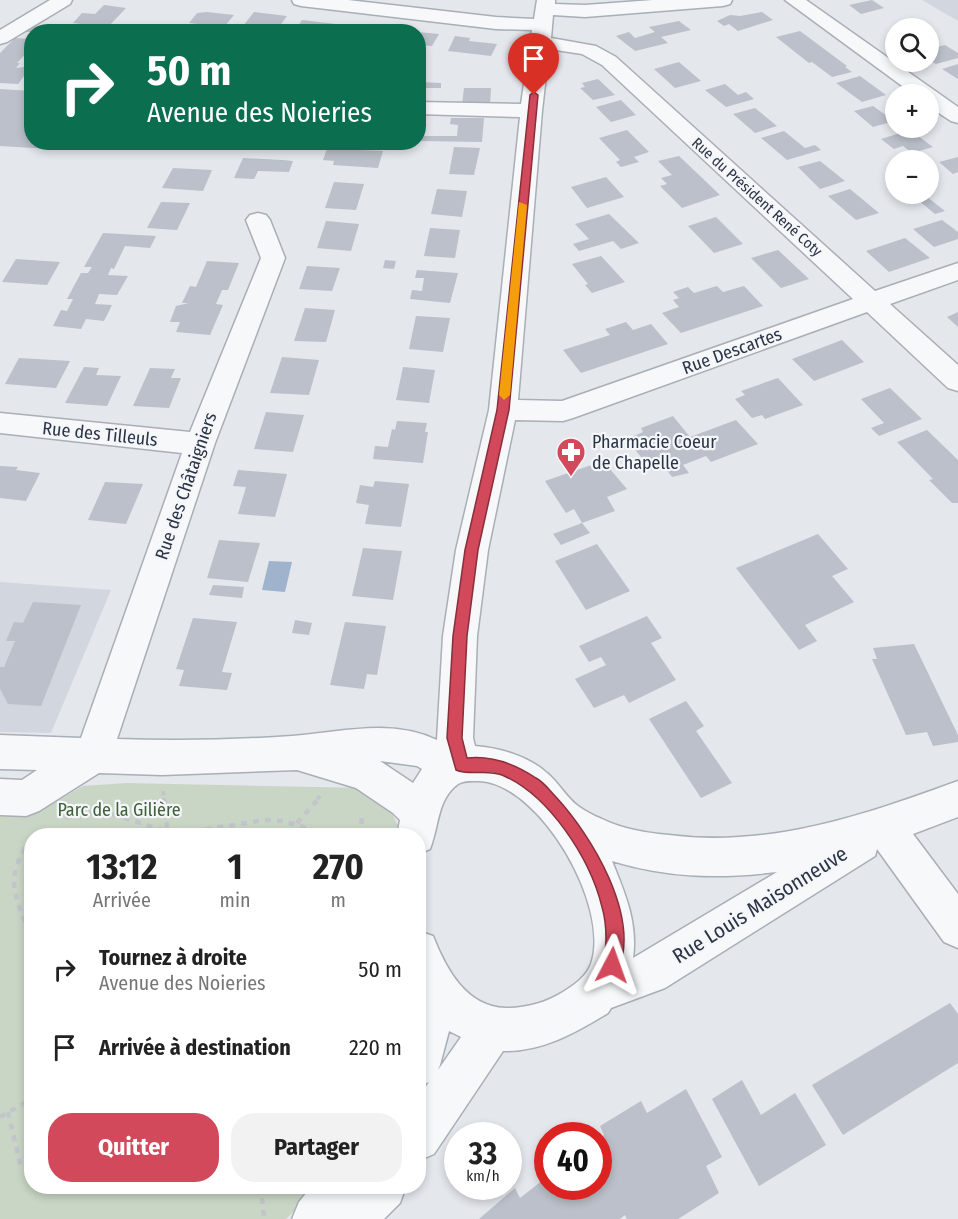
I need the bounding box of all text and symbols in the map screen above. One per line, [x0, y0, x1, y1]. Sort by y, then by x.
map controls [885, 18, 939, 204]
button: search [885, 18, 939, 72]
pin [508, 33, 559, 95]
icon: arrive [517, 42, 550, 75]
text: 50 m [147, 46, 231, 96]
icon: right [48, 48, 126, 126]
button: + [885, 84, 939, 138]
text: Avenue des Noieries [147, 97, 372, 129]
street label: Rue du Président René Coty [688, 134, 826, 260]
button: − [885, 150, 939, 204]
street label: Rue Descartes [679, 323, 785, 379]
street label: Rue des Châtaigniers [150, 409, 222, 563]
street label: Rue des Tilleuls [41, 417, 159, 451]
place label: Pharmacie Coeur de Chapelle [592, 431, 717, 474]
pharmacy icon: Pharmacie Coeur de Chapelle [555, 436, 587, 478]
park label: Parc de la Gilière [57, 799, 181, 821]
street label: Rue Louis Maisonneuve [668, 841, 852, 969]
text: 13:12 [86, 845, 157, 889]
text: 1 [227, 845, 243, 889]
text: 270 [313, 845, 364, 889]
text: Arrivée [93, 888, 151, 912]
text: min [220, 888, 251, 912]
text: m [331, 888, 346, 912]
position arrow [580, 933, 644, 997]
text: Tournez à droite [99, 944, 247, 971]
icon: right [48, 953, 81, 986]
text: 50 m [358, 956, 402, 983]
text: Avenue des Noieries [99, 971, 266, 995]
icon: arrive [48, 1031, 81, 1064]
text: Arrivée à destination [99, 1034, 291, 1061]
text: 220 m [349, 1034, 402, 1061]
button: Quitter [48, 1113, 219, 1182]
button: Partager [231, 1113, 402, 1182]
speed limit sign: 40 [534, 1122, 612, 1200]
text: 33 [469, 1136, 497, 1172]
text: km/h [466, 1167, 500, 1185]

